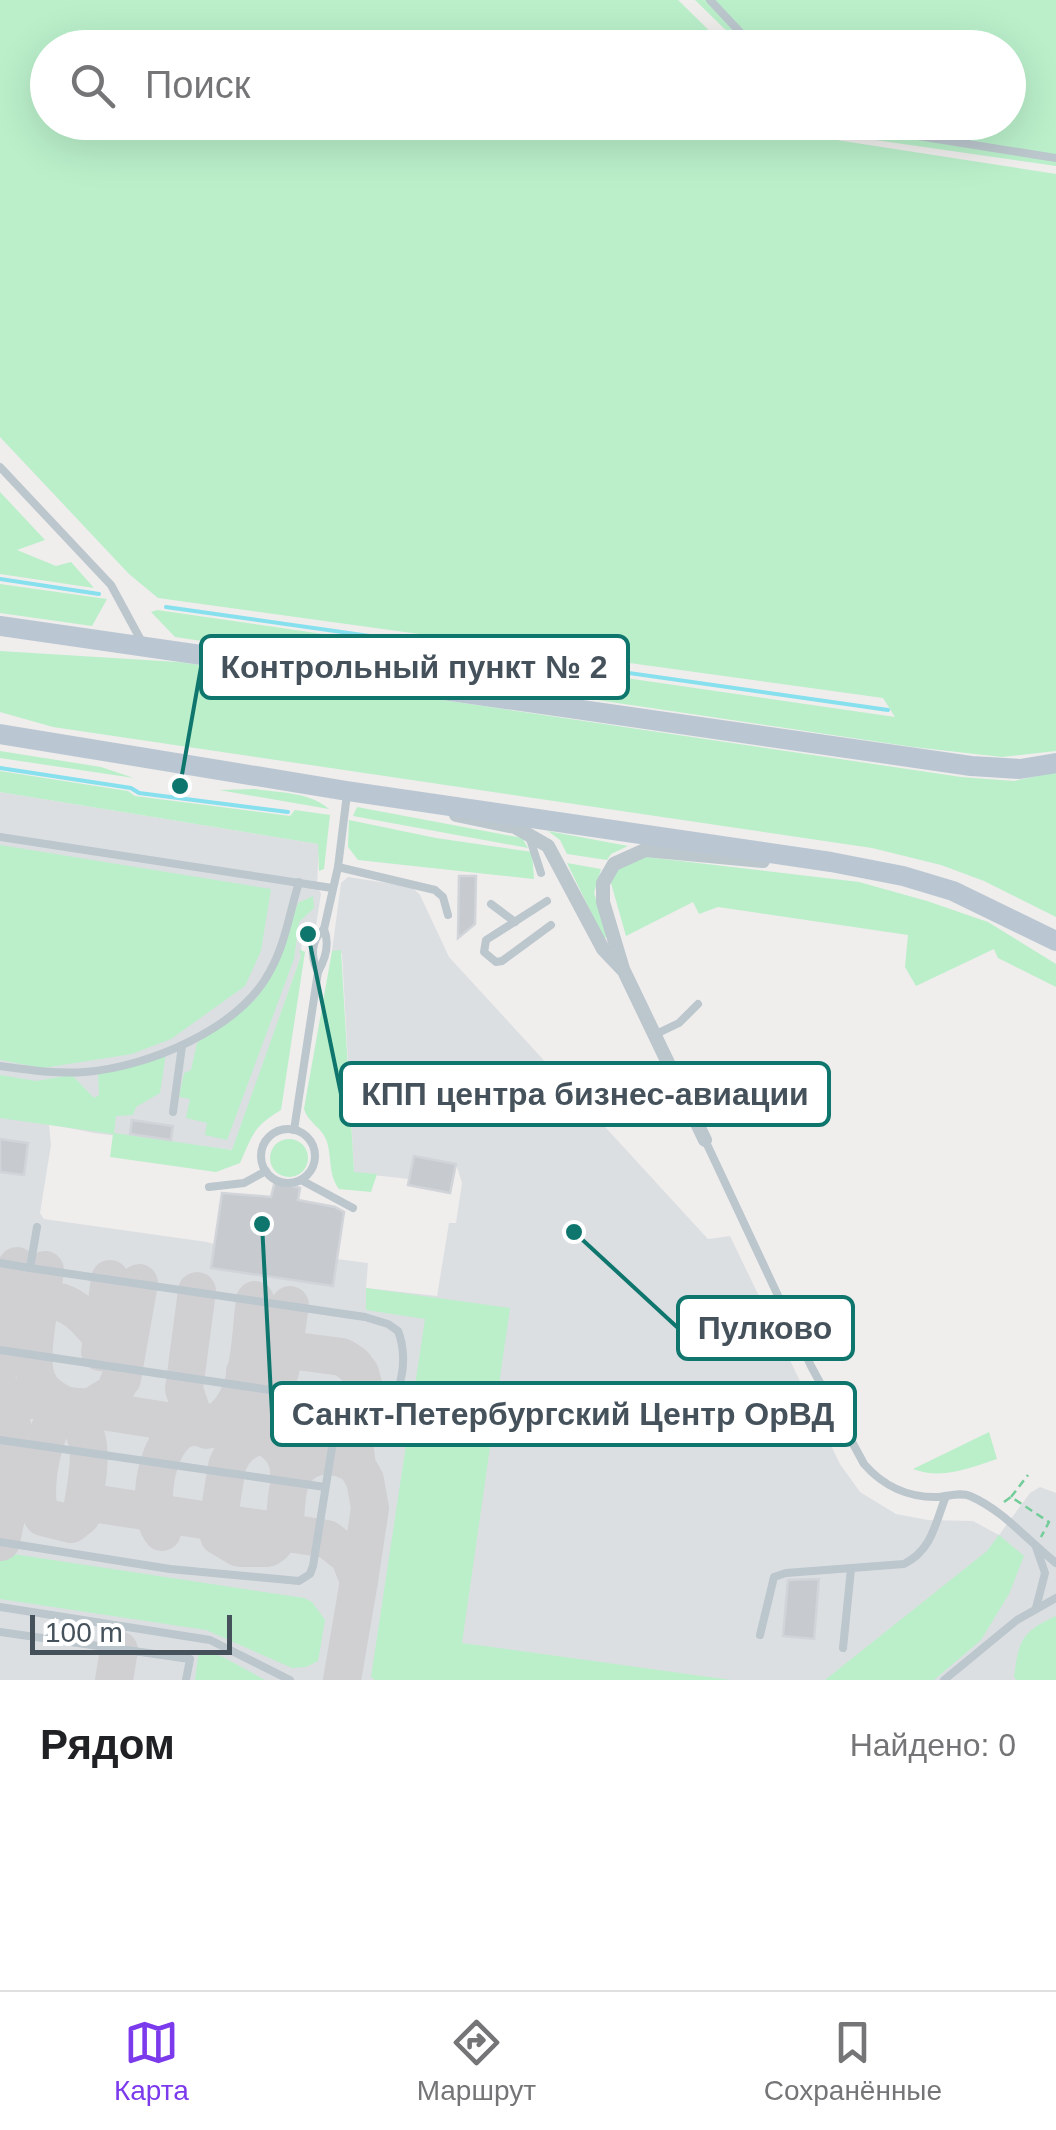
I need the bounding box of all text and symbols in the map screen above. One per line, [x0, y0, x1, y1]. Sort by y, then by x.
search box [30, 30, 1026, 140]
icon: search [65, 58, 120, 113]
text: Поиск [145, 64, 250, 106]
callout: Контрольный пункт № 2 [201, 636, 628, 698]
text: Контрольный пункт № 2 [221, 649, 607, 685]
callout: КПП центра бизнес-авиации [341, 1063, 829, 1125]
text: КПП центра бизнес-авиации [361, 1076, 809, 1112]
callout: Пулково [678, 1297, 853, 1359]
text: Пулково [698, 1310, 832, 1346]
callout: Санкт-Петербургский Центр ОрВД [272, 1383, 855, 1445]
text: Санкт-Петербургский Центр ОрВД [292, 1396, 834, 1432]
scale bar [30, 1610, 232, 1654]
text: 100 m [45, 1617, 123, 1648]
text: Рядом [40, 1721, 175, 1768]
text: Найдено: 0 [850, 1727, 1016, 1763]
tab: Карта [114, 2015, 189, 2107]
tab: Маршрут [417, 2015, 536, 2107]
tab: Сохранённые [764, 2015, 942, 2107]

